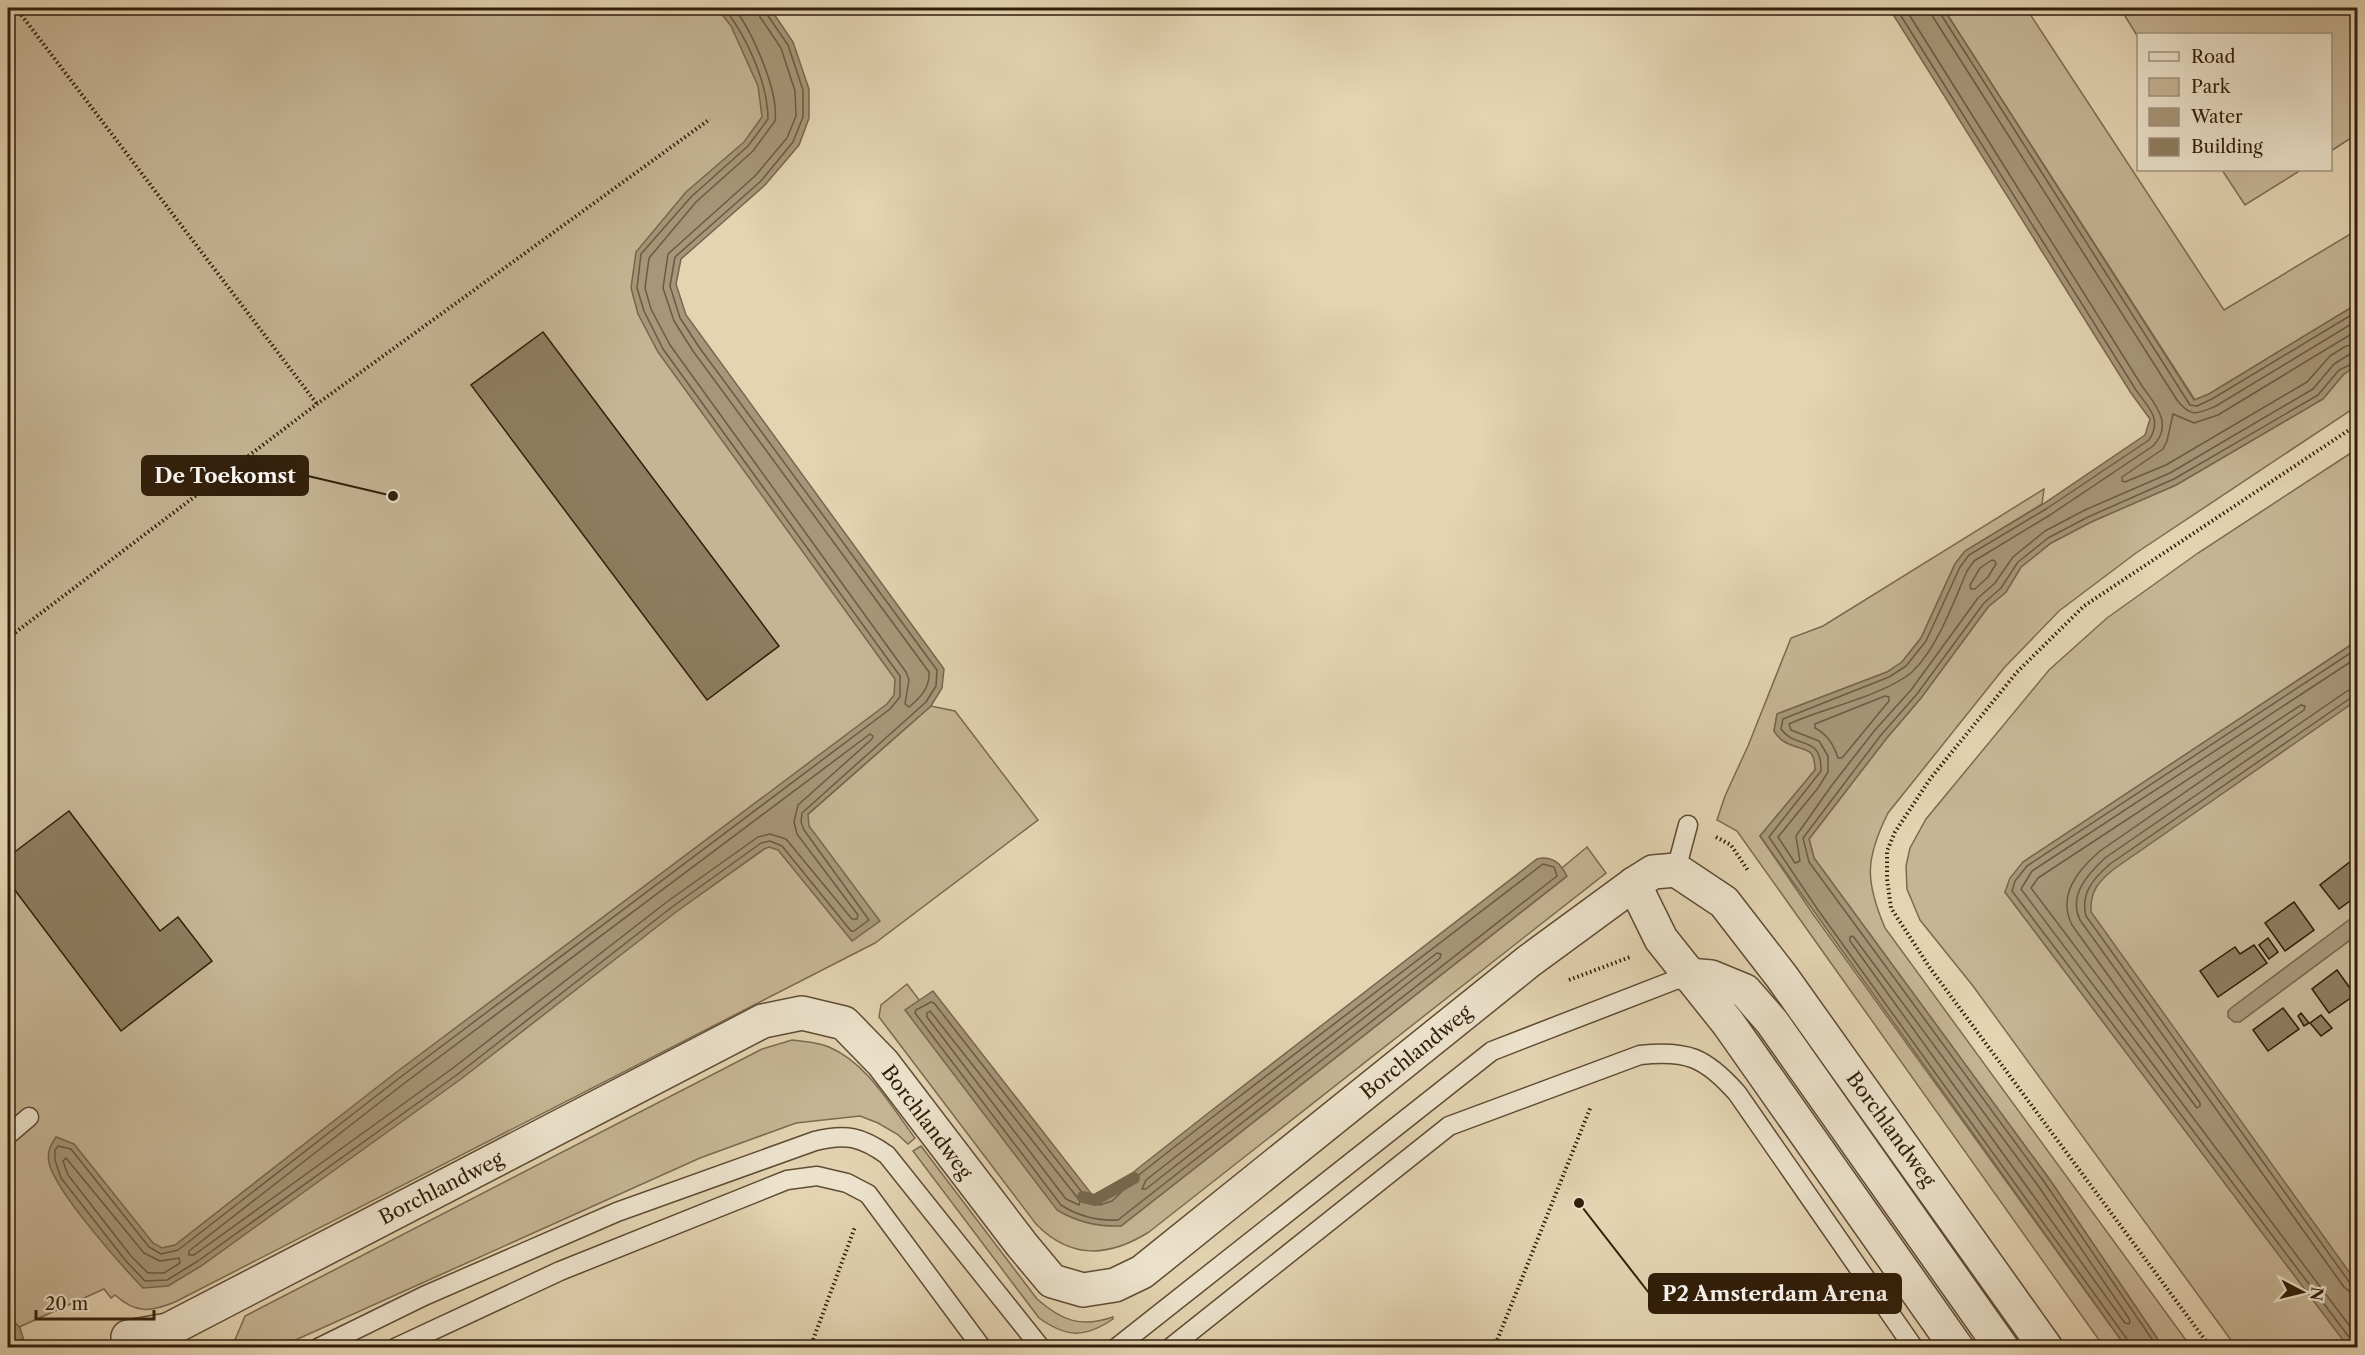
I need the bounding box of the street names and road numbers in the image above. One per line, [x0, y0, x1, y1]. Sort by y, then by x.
street label: Borchlandweg [1356, 1000, 1477, 1104]
street label: Borchlandweg [876, 1060, 978, 1184]
street label: Borchlandweg [1841, 1067, 1941, 1191]
street label: Borchlandweg [375, 1146, 508, 1230]

